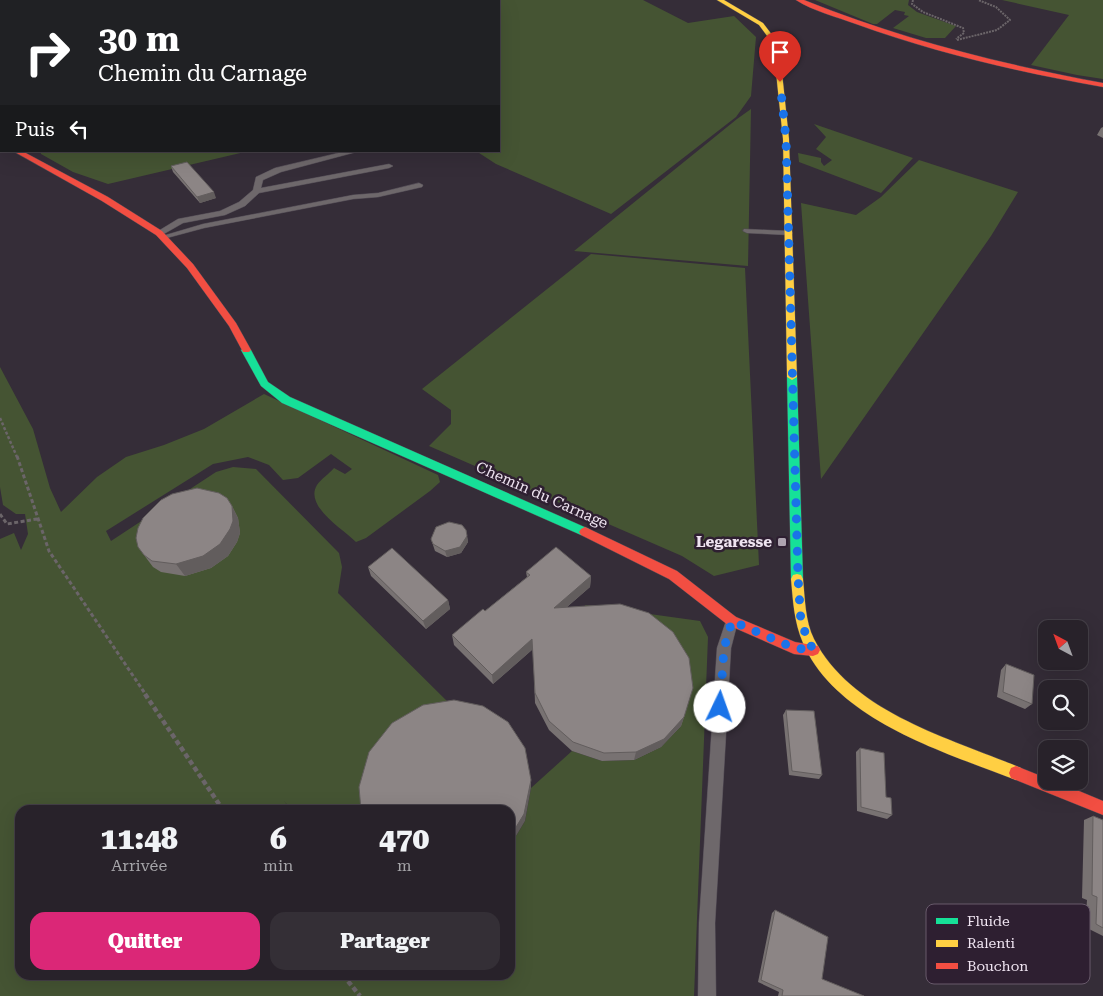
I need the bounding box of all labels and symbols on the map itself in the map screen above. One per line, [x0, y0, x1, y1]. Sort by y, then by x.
pin [759, 31, 801, 82]
street label: Chemin du Carnage [473, 458, 611, 532]
place label: Legaresse [696, 533, 772, 551]
marker: Legaresse [776, 536, 788, 548]
north arrow [1038, 620, 1088, 670]
position arrow [693, 680, 745, 732]
legend [926, 904, 1090, 984]
text: Fluide [967, 913, 1010, 929]
text: Ralenti [967, 935, 1015, 951]
text: Bouchon [967, 958, 1028, 974]

